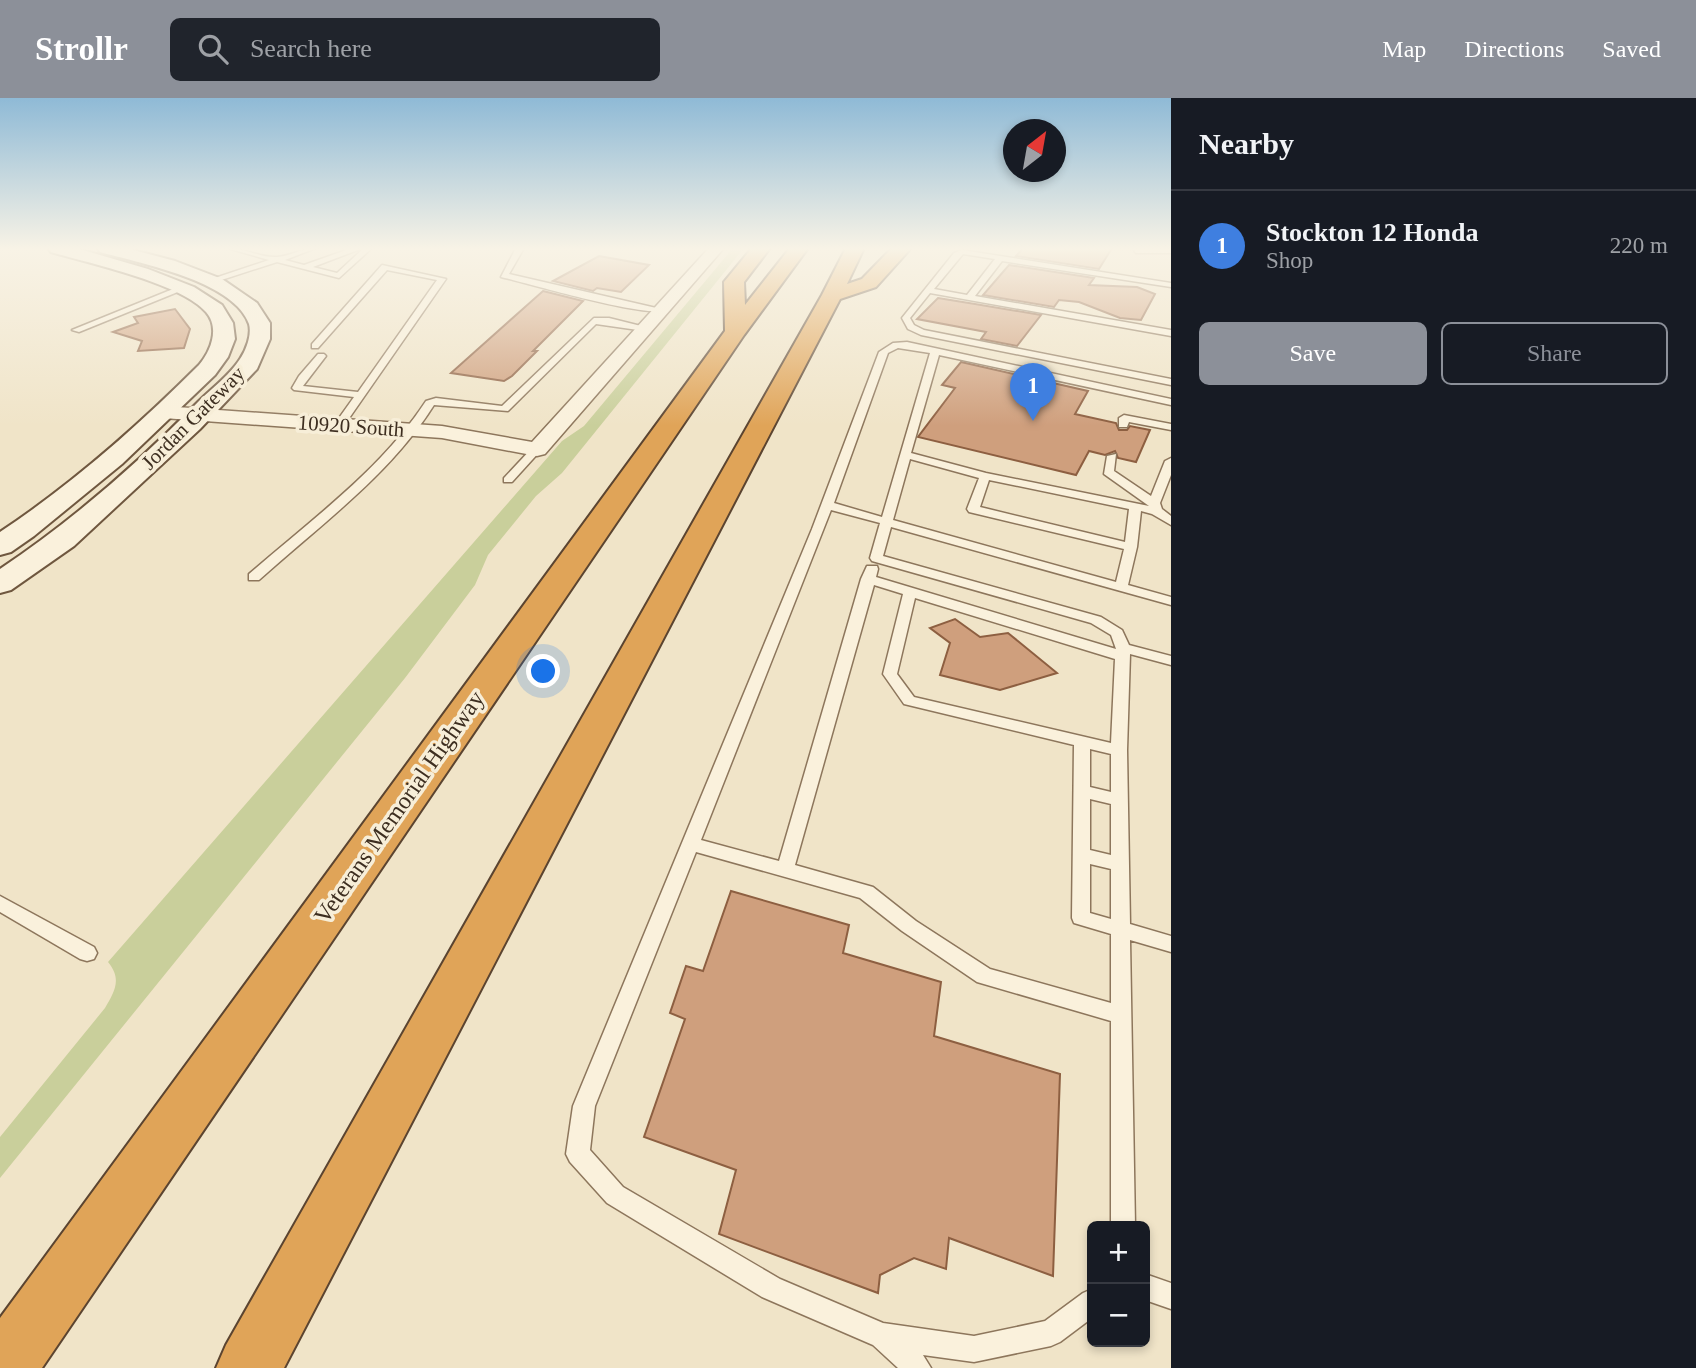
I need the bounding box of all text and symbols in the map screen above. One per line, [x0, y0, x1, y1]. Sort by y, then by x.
search box [170, 18, 660, 81]
icon: search [194, 30, 232, 68]
text: Strollr [35, 31, 128, 67]
text: Search here [250, 34, 372, 63]
text: Map [1382, 36, 1426, 62]
text: Directions [1464, 36, 1564, 62]
text: Saved [1602, 36, 1661, 62]
north arrow [1003, 119, 1066, 182]
text: Nearby [1199, 127, 1294, 160]
text: Stockton 12 Honda [1266, 218, 1478, 247]
text: 1 [1216, 233, 1228, 258]
text: 220 m [1610, 233, 1668, 258]
text: Shop [1266, 248, 1313, 273]
button: Save [1199, 322, 1427, 385]
button: Share [1441, 322, 1668, 385]
street label: Jordan Gateway [136, 361, 250, 475]
pin: 1 [1010, 363, 1056, 421]
street label: 10920 South [297, 410, 406, 442]
your location [526, 654, 560, 688]
street label: Veterans Memorial Highway [309, 686, 489, 928]
map controls [1087, 1221, 1150, 1347]
button: + [1087, 1221, 1150, 1284]
button: − [1087, 1284, 1150, 1347]

